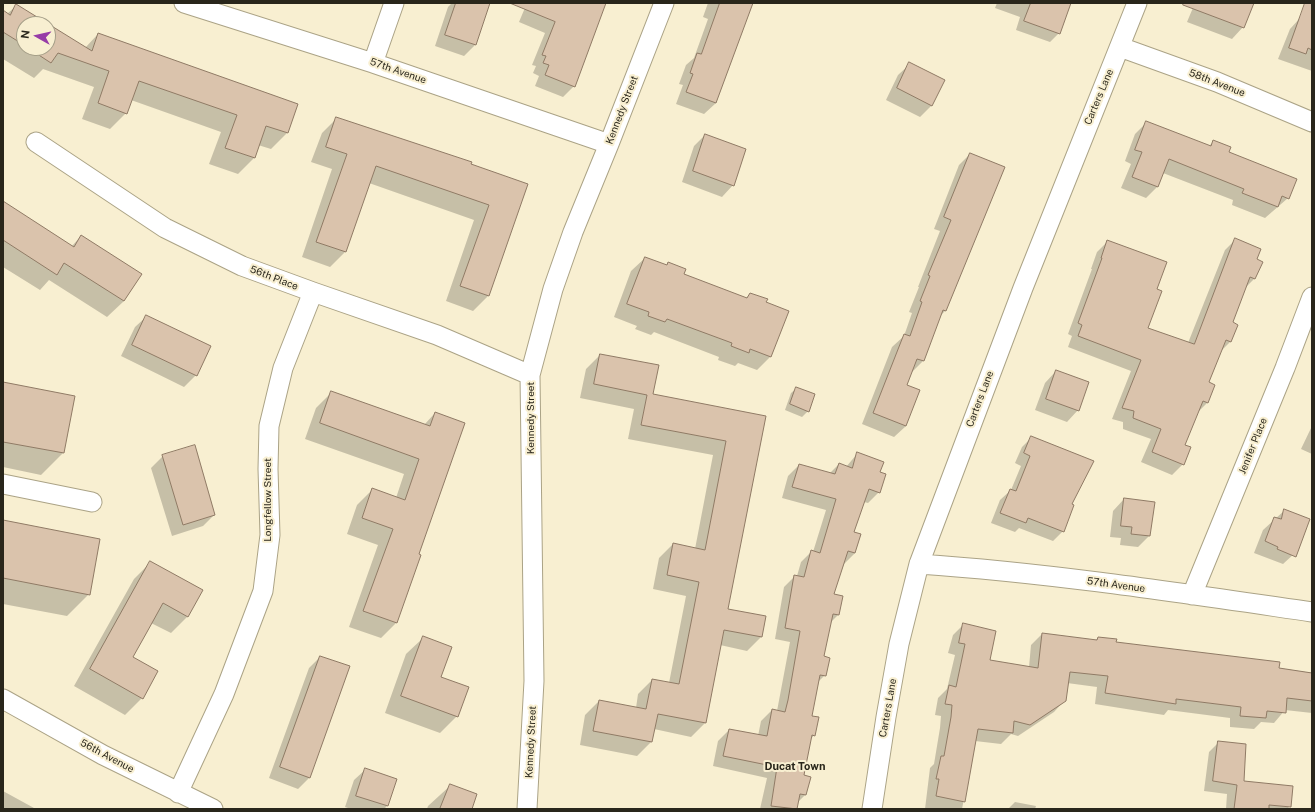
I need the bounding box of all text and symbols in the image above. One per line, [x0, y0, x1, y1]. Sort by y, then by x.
north arrow [16, 16, 56, 56]
text: N [19, 29, 32, 40]
street label: 57th Avenue [368, 56, 428, 86]
street label: Carters Lane [1082, 67, 1116, 127]
street label: 58th Avenue [1187, 67, 1247, 99]
street label: Kennedy Street [603, 74, 641, 146]
street label: 56th Place [248, 263, 300, 293]
street label: Carters Lane [964, 369, 996, 429]
street label: Kennedy Street [525, 382, 537, 454]
street label: Jenifer Place [1236, 416, 1270, 476]
street label: Longfellow Street [262, 458, 274, 542]
street label: 57th Avenue [1086, 575, 1146, 595]
street label: Carters Lane [877, 678, 899, 738]
street label: Kennedy Street [523, 706, 539, 778]
street label: 56th Avenue [78, 737, 136, 775]
district label: Ducat Town [765, 760, 825, 774]

